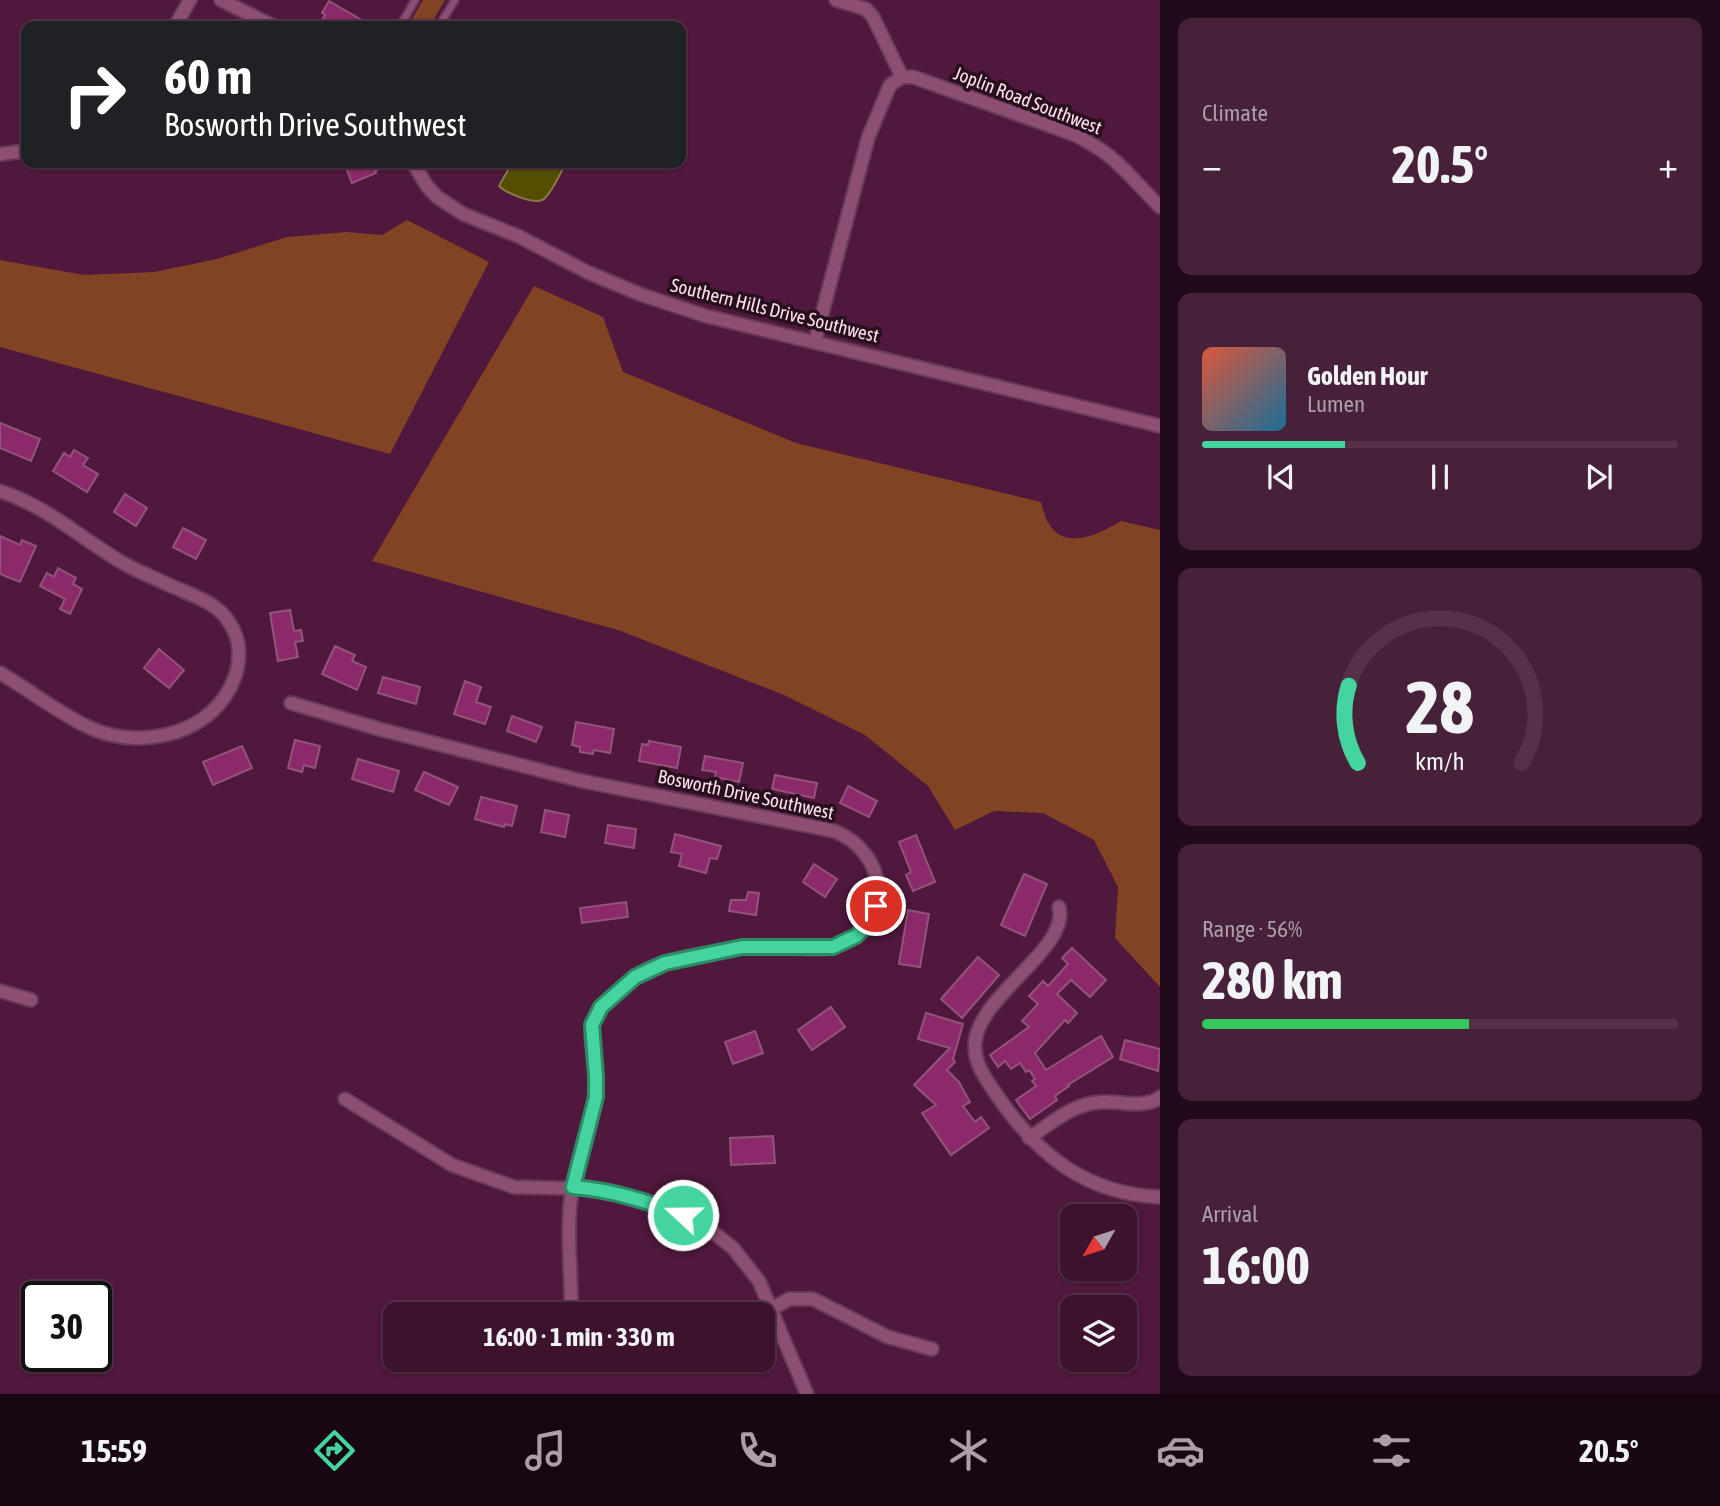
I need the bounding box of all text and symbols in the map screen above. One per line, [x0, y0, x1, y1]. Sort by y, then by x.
text: 60 m [164, 48, 252, 104]
icon: right [49, 49, 140, 140]
street label: Joplin Road Southwest [951, 62, 1105, 138]
text: Climate [1202, 100, 1268, 126]
text: Bosworth Drive Southwest [164, 106, 467, 143]
text: 20.5° [1392, 134, 1488, 194]
text: − [1202, 143, 1222, 186]
text: + [1658, 143, 1678, 186]
street label: Southern Hills Drive Southwest [669, 273, 881, 347]
text: Golden Hour [1307, 361, 1427, 391]
text: Lumen [1307, 391, 1365, 417]
icon: previous [1262, 458, 1300, 496]
icon: pause [1421, 458, 1459, 496]
icon: next [1580, 458, 1618, 496]
text: 28 [1406, 665, 1474, 748]
text: km/h [1415, 747, 1465, 775]
street label: Bosworth Drive Southwest [656, 765, 836, 823]
pin [846, 876, 906, 936]
icon: arrive [857, 887, 895, 925]
text: Range · 56% [1202, 916, 1302, 942]
text: 280 km [1202, 950, 1343, 1010]
position arrow [646, 1178, 720, 1252]
text: Arrival [1202, 1201, 1258, 1227]
north arrow [1060, 1204, 1138, 1281]
map controls [1060, 1204, 1137, 1372]
text: 16:00 [1202, 1235, 1310, 1295]
speed limit sign: 30 [21, 1281, 112, 1372]
button: layers [1060, 1295, 1137, 1372]
text: 16:00 · 1 min · 330 m [483, 1322, 675, 1352]
icon: directions [310, 1426, 359, 1475]
icon: music [521, 1426, 570, 1475]
icon: phone [733, 1426, 782, 1475]
icon: climate [944, 1426, 993, 1475]
icon: car [1156, 1426, 1205, 1475]
icon: filters [1367, 1426, 1416, 1475]
text: 15:59 [81, 1432, 147, 1469]
text: 20.5° [1579, 1432, 1639, 1469]

